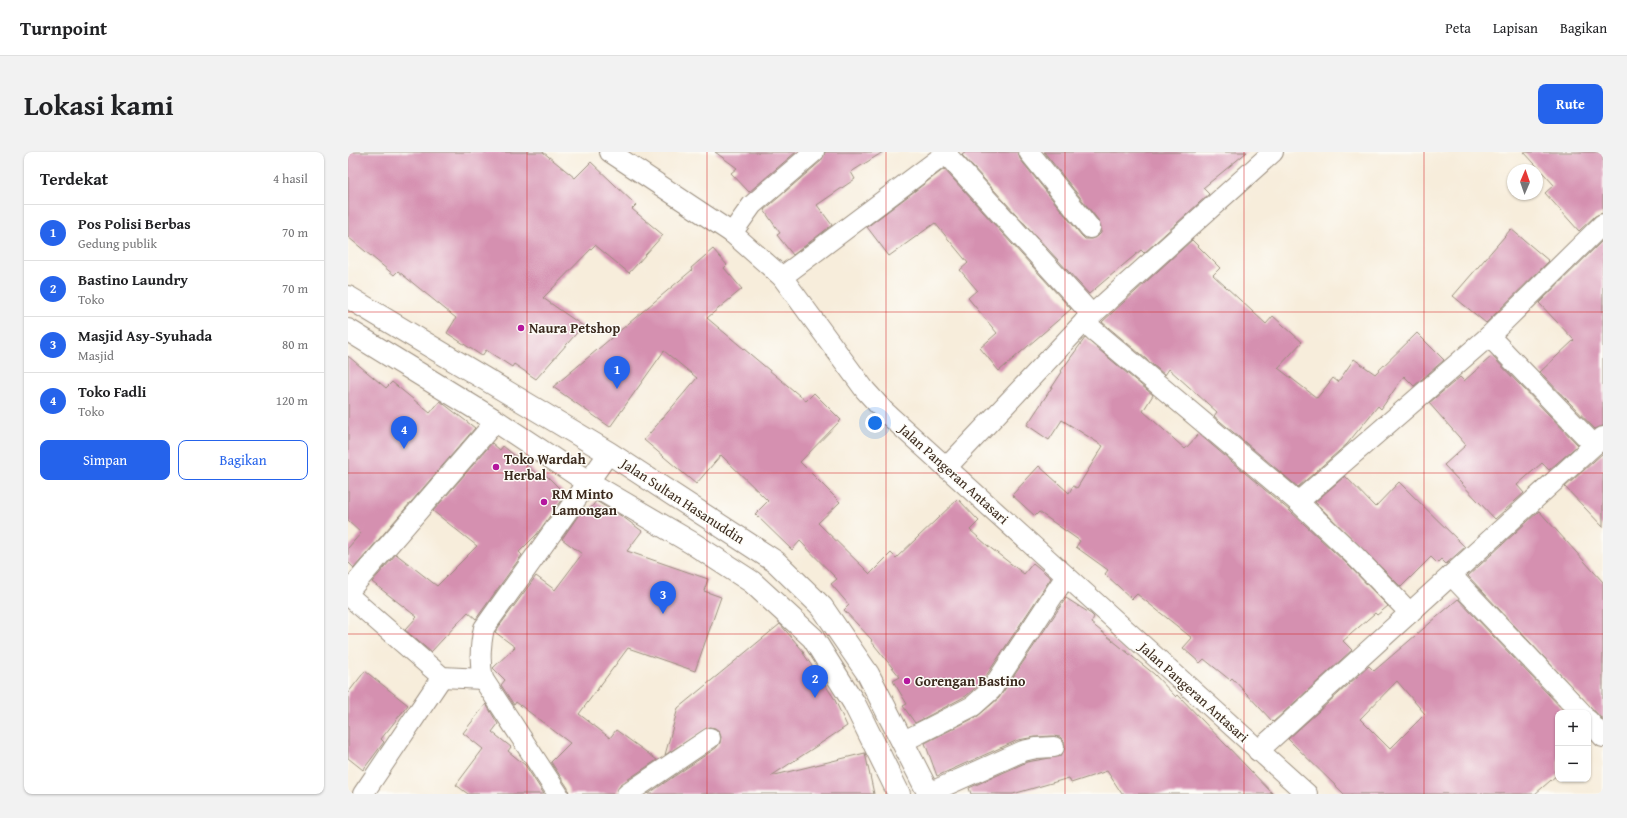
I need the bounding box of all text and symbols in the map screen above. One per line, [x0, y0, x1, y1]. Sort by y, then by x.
text: Turnpoint [20, 14, 107, 42]
text: Peta [1445, 18, 1471, 38]
text: Lapisan [1493, 18, 1538, 38]
text: Bagikan [1560, 18, 1607, 38]
text: Lokasi kami [24, 84, 174, 125]
button: Rute [1538, 84, 1603, 124]
north arrow [1507, 164, 1543, 200]
text: Terdekat [40, 166, 108, 191]
text: 4 hasil [273, 169, 308, 188]
text: Pos Polisi Berbas [78, 213, 191, 234]
text: 1 [50, 223, 56, 242]
text: 70 m [282, 223, 308, 242]
text: Gedung publik [78, 234, 157, 253]
text: Bastino Laundry [78, 269, 188, 290]
text: 2 [50, 279, 56, 298]
text: 70 m [282, 279, 308, 298]
text: Toko [78, 290, 104, 309]
place label: Naura Petshop [529, 318, 620, 338]
marker: Naura Petshop [516, 323, 526, 333]
text: Masjid Asy-Syuhada [78, 325, 212, 346]
text: 3 [50, 335, 56, 354]
text: 80 m [282, 335, 308, 354]
text: Masjid [78, 346, 114, 365]
pin: 1 [604, 356, 630, 389]
text: Toko Fadli [78, 381, 147, 402]
text: 4 [50, 391, 56, 410]
text: 120 m [276, 391, 308, 410]
text: Toko [78, 402, 104, 421]
your location [865, 413, 885, 433]
pin: 4 [391, 416, 417, 449]
street label: Jalan Pangeran Antasari [893, 418, 1013, 529]
button: Simpan [40, 440, 170, 480]
button: Bagikan [178, 440, 308, 480]
place label: Toko Wardah Herbal [504, 449, 586, 485]
street label: Jalan Sultan Hasanuddin [616, 452, 749, 549]
marker: Toko Wardah Herbal [491, 462, 501, 472]
place label: RM Minto Lamongan [552, 484, 618, 520]
marker: RM Minto Lamongan [539, 497, 549, 507]
pin: 3 [650, 581, 676, 614]
street label: Jalan Pangeran Antasari [1133, 636, 1253, 747]
pin: 2 [802, 665, 828, 698]
place label: Gorengan Bastino [915, 671, 1026, 691]
marker: Gorengan Bastino [902, 676, 912, 686]
map controls [1555, 710, 1591, 782]
button: + [1555, 710, 1591, 746]
button: − [1555, 746, 1591, 782]

